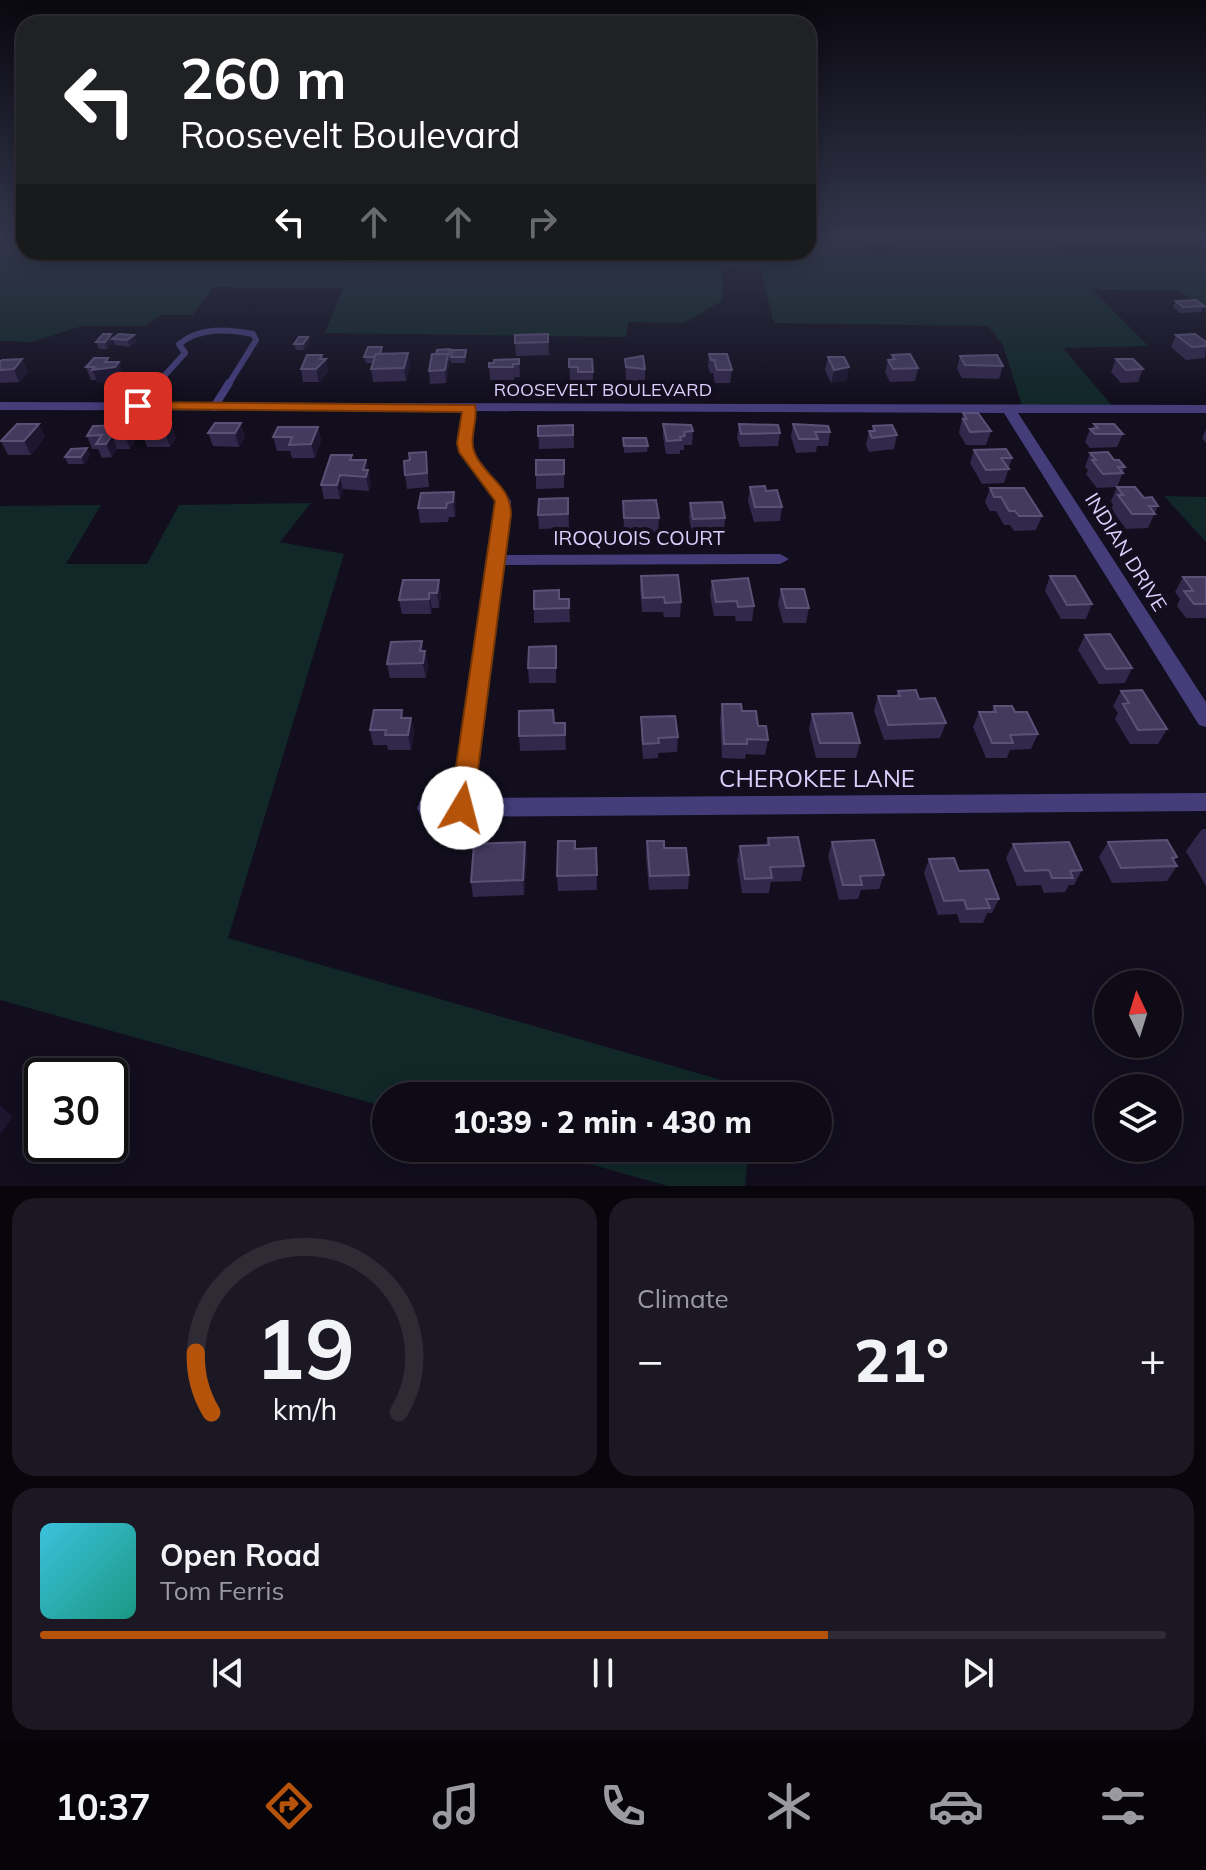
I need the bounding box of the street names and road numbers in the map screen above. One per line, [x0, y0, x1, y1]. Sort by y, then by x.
street label: ROOSEVELT BOULEVARD [494, 378, 712, 401]
street label: INDIAN DRIVE [1080, 488, 1173, 616]
street label: IROQUOIS COURT [553, 525, 725, 550]
street label: CHEROKEE LANE [719, 763, 915, 793]

